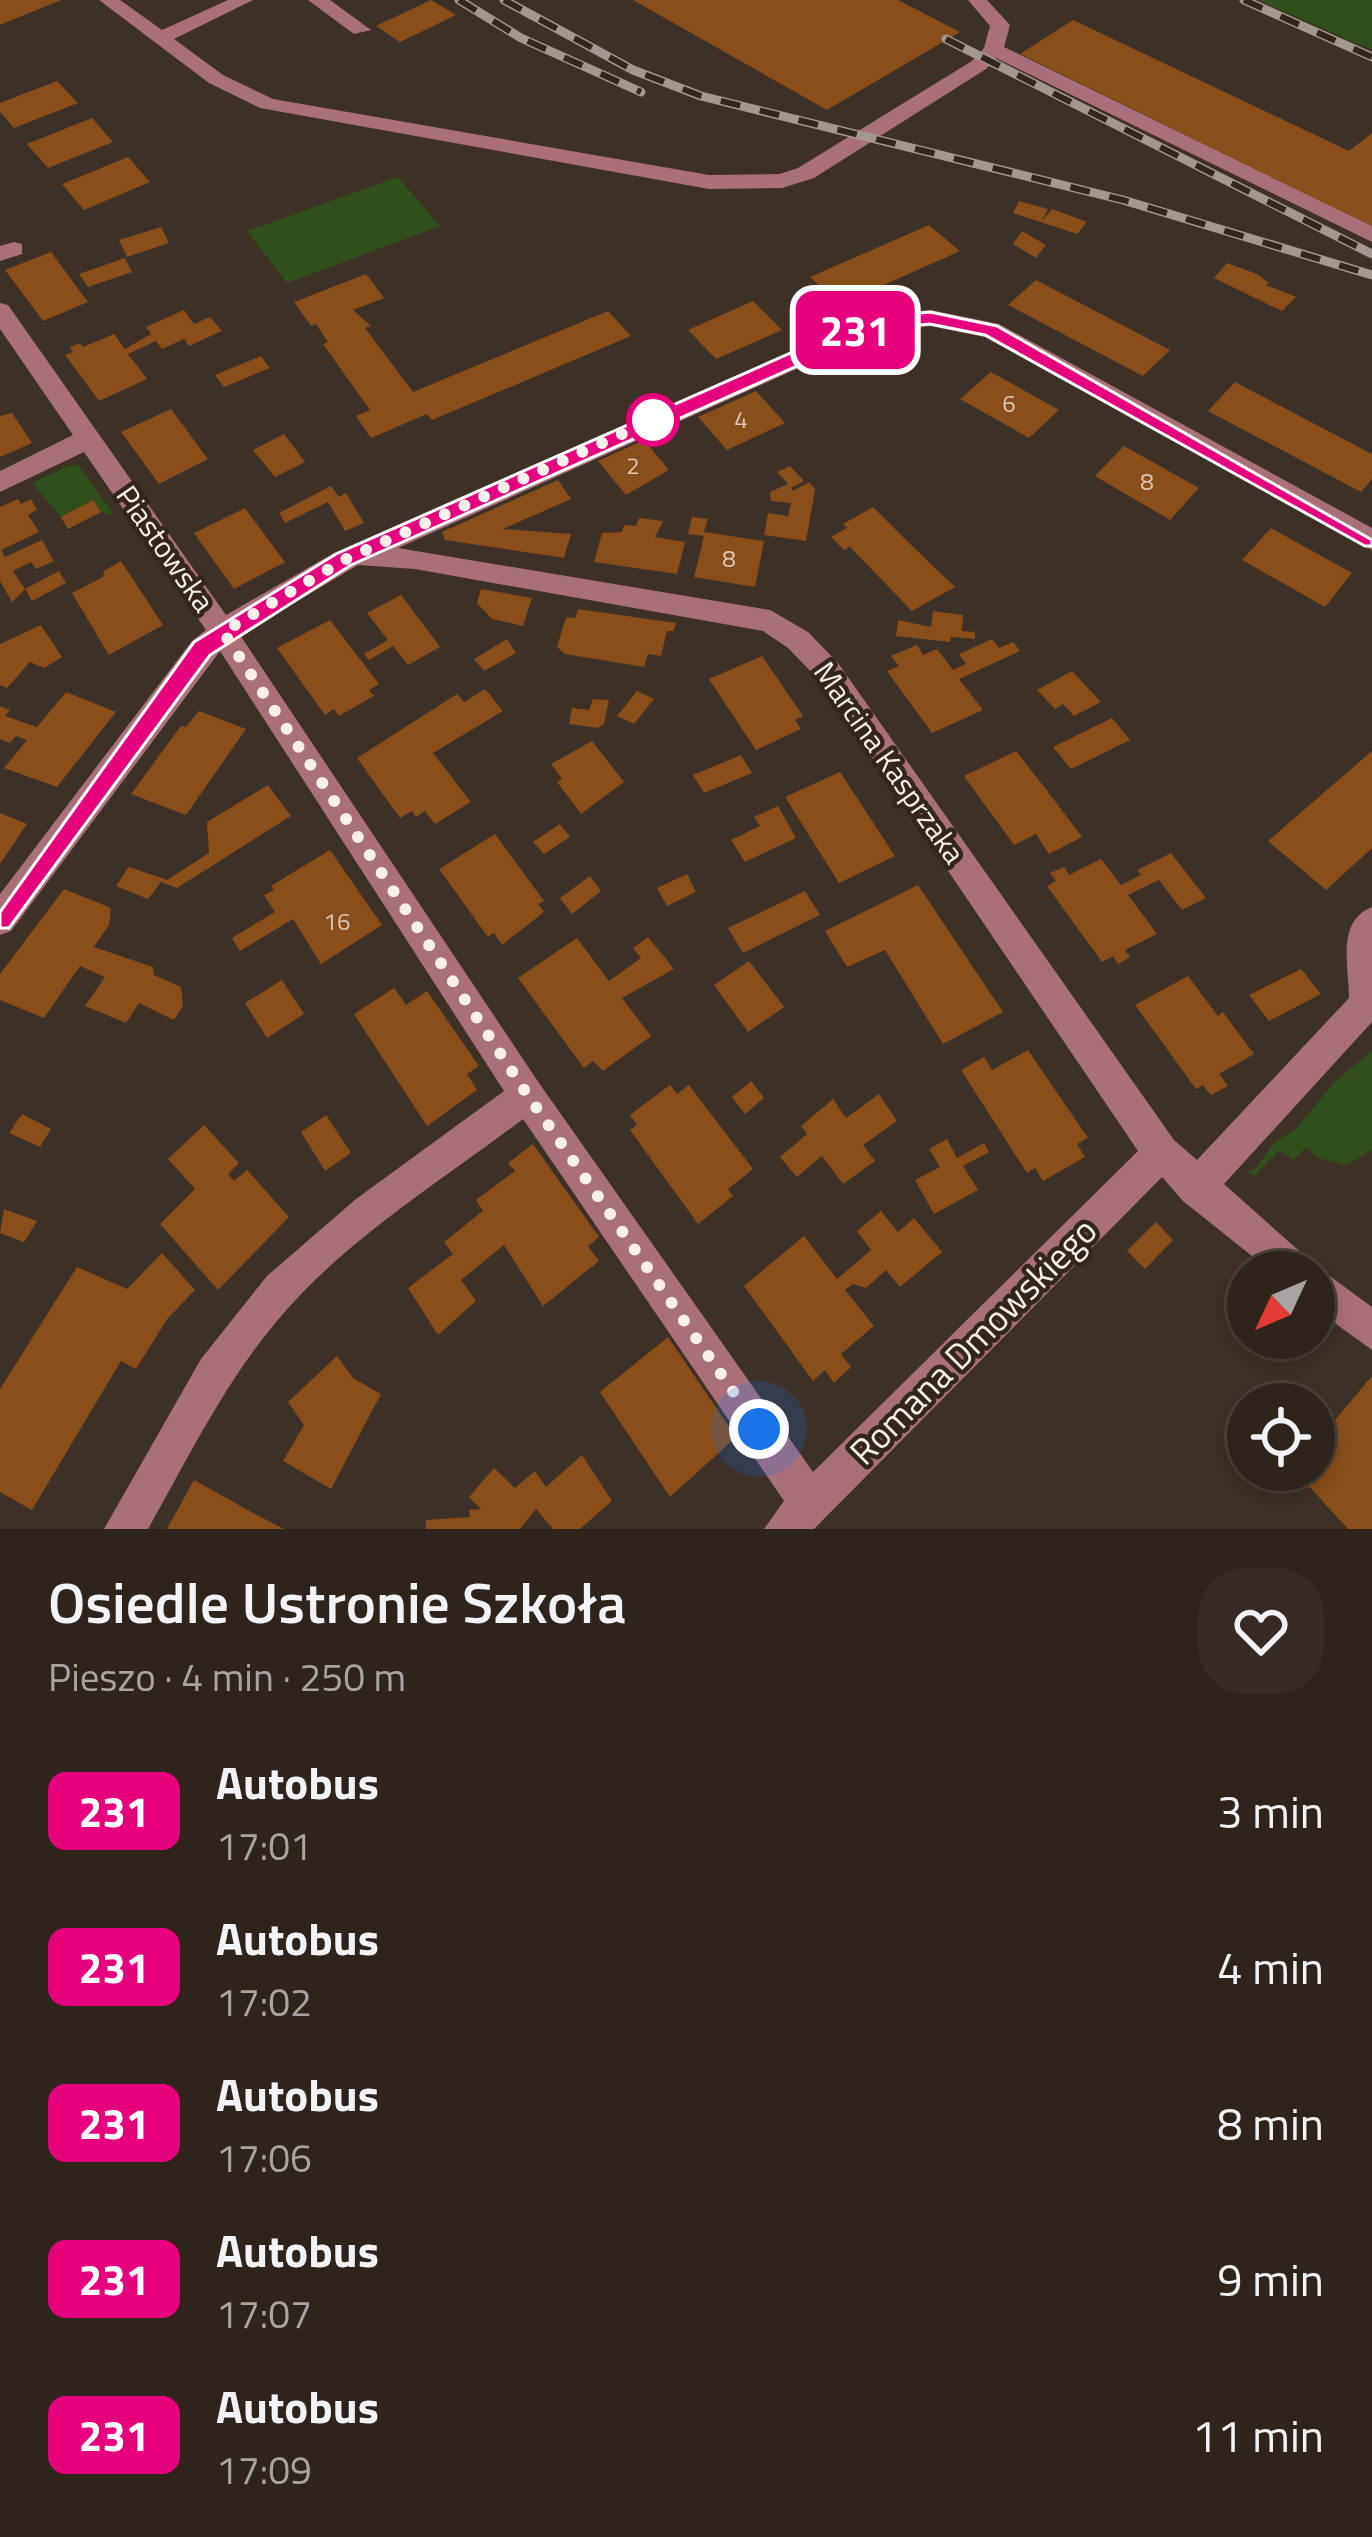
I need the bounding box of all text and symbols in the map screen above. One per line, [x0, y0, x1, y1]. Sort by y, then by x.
line badge: 231 [786, 291, 924, 369]
text: 231 [820, 298, 890, 362]
house number: 6 [1002, 385, 1016, 421]
unlabelled marker [628, 395, 678, 445]
house number: 4 [734, 401, 748, 437]
house number: 2 [626, 447, 640, 483]
house number: 8 [1140, 463, 1154, 499]
street label: Piastowska [105, 476, 226, 621]
house number: 8 [722, 540, 736, 576]
street label: Marcina Kasprzaka [803, 652, 977, 873]
house number: 16 [324, 903, 350, 939]
street label: Romana Dmowskiego [836, 1204, 1109, 1477]
north arrow [1227, 1251, 1335, 1359]
map controls [1227, 1251, 1335, 1491]
button: locate [1227, 1383, 1335, 1491]
your location [729, 1399, 789, 1459]
text: Osiedle Ustronie Szkoła [48, 1558, 626, 1645]
button: heart [1198, 1568, 1324, 1694]
text: Pieszo · 4 min · 250 m [48, 1647, 406, 1706]
text: Autobus [216, 1748, 379, 1816]
text: 3 min [1217, 1777, 1324, 1845]
text: 231 [79, 1779, 149, 1843]
text: 17:01 [216, 1816, 312, 1875]
text: Autobus [216, 1904, 379, 1972]
text: 4 min [1217, 1933, 1324, 2001]
text: 231 [79, 1935, 149, 1999]
text: 17:02 [216, 1972, 312, 2031]
text: Autobus [216, 2060, 379, 2128]
text: 8 min [1217, 2089, 1324, 2157]
text: 231 [79, 2091, 149, 2155]
text: 17:06 [216, 2128, 312, 2187]
text: Autobus [216, 2216, 379, 2284]
text: 9 min [1217, 2245, 1324, 2313]
text: 231 [79, 2247, 149, 2311]
text: 17:07 [216, 2284, 312, 2343]
text: Autobus [216, 2372, 379, 2440]
text: 11 min [1192, 2401, 1324, 2469]
text: 231 [79, 2403, 149, 2467]
text: 17:09 [216, 2440, 312, 2499]

